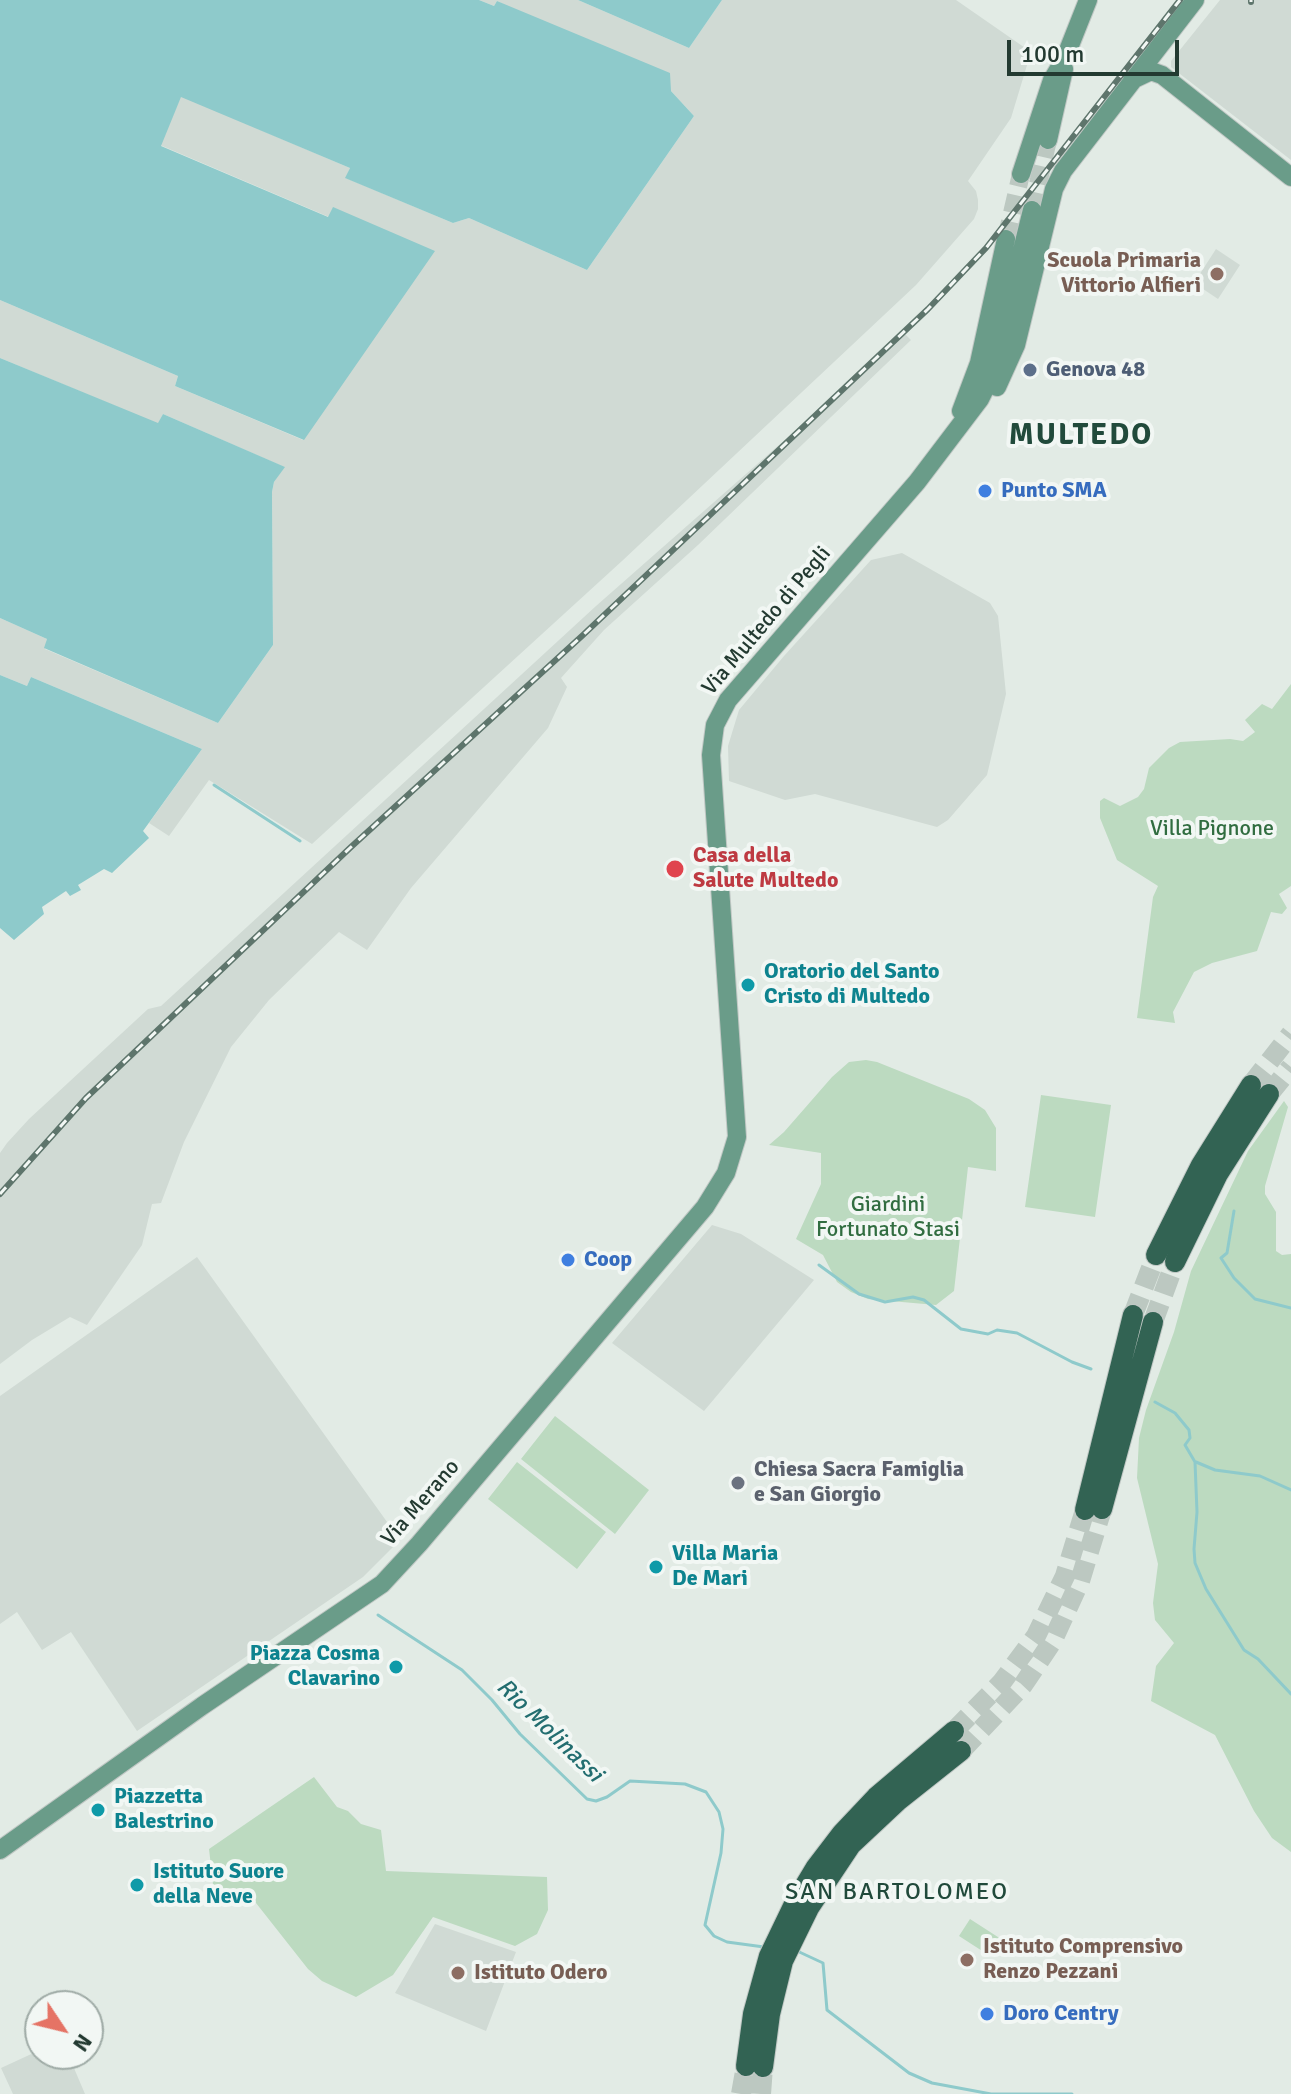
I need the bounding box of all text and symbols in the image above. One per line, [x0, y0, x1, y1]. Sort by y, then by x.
scale bar [1011, 24, 1183, 74]
text: 100 m [1021, 39, 1084, 69]
place label: Scuola Primaria Vittorio Alfieri [1047, 248, 1201, 300]
marker: Scuola Primaria Vittorio Alfieri [1208, 265, 1226, 283]
place label: Genova 48 [1046, 357, 1145, 383]
marker: Genova 48 [1021, 361, 1039, 379]
district label: MULTEDO [1009, 418, 1153, 454]
place label: Punto SMA [1001, 478, 1107, 504]
marker: Punto SMA [976, 482, 994, 500]
street label: Via Multedo di Pegli [697, 541, 837, 701]
park label: Villa Pignone [1150, 816, 1274, 842]
place label: Casa della Salute Multedo [693, 843, 838, 894]
marker: Casa della Salute Multedo [664, 858, 686, 880]
place label: Oratorio del Santo Cristo di Multedo [764, 959, 940, 1010]
marker: Oratorio del Santo Cristo di Multedo [739, 976, 757, 994]
park label: Giardini Fortunato Stasi [816, 1192, 960, 1244]
place label: Coop [584, 1247, 632, 1273]
marker: Coop [559, 1251, 577, 1269]
street label: Via Merano [376, 1454, 466, 1552]
place label: Chiesa Sacra Famiglia e San Giorgio [754, 1457, 964, 1508]
marker: Chiesa Sacra Famiglia e San Giorgio [729, 1474, 747, 1492]
place label: Villa Maria De Mari [672, 1541, 778, 1592]
marker: Villa Maria De Mari [647, 1558, 665, 1576]
place label: Piazza Cosma Clavarino [250, 1641, 380, 1692]
marker: Piazza Cosma Clavarino [387, 1658, 405, 1676]
water label: Rio Molinassi [490, 1673, 608, 1789]
place label: Piazzetta Balestrino [114, 1784, 214, 1836]
marker: Piazzetta Balestrino [89, 1801, 107, 1819]
place label: Istituto Suore della Neve [153, 1859, 284, 1910]
marker: Istituto Suore della Neve [128, 1876, 146, 1894]
district label: SAN BARTOLOMEO [785, 1879, 1009, 1907]
place label: Istituto Comprensivo Renzo Pezzani [983, 1934, 1183, 1986]
marker: Istituto Comprensivo Renzo Pezzani [958, 1951, 976, 1969]
place label: Istituto Odero [474, 1960, 607, 1986]
marker: Istituto Odero [449, 1964, 467, 1982]
north arrow [24, 1990, 104, 2070]
place label: Doro Centry [1003, 2001, 1119, 2027]
marker: Doro Centry [978, 2005, 996, 2023]
text: N [67, 2029, 98, 2057]

